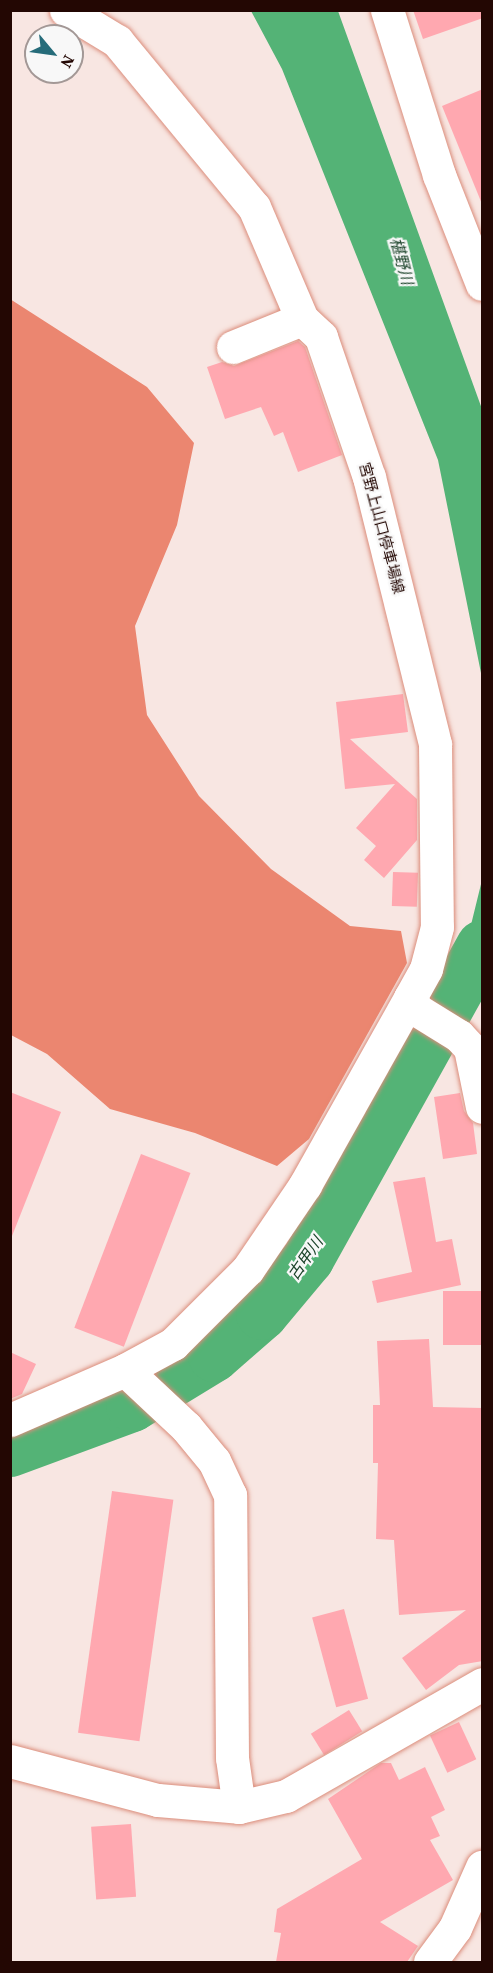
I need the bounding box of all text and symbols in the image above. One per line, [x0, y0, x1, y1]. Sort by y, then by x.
north arrow [24, 24, 84, 84]
text: N [56, 51, 80, 72]
water label: 椹野川 [387, 235, 417, 287]
street label: 宮野上山口停車場線 [356, 460, 408, 596]
water label: 古甲川 [283, 1233, 327, 1283]

